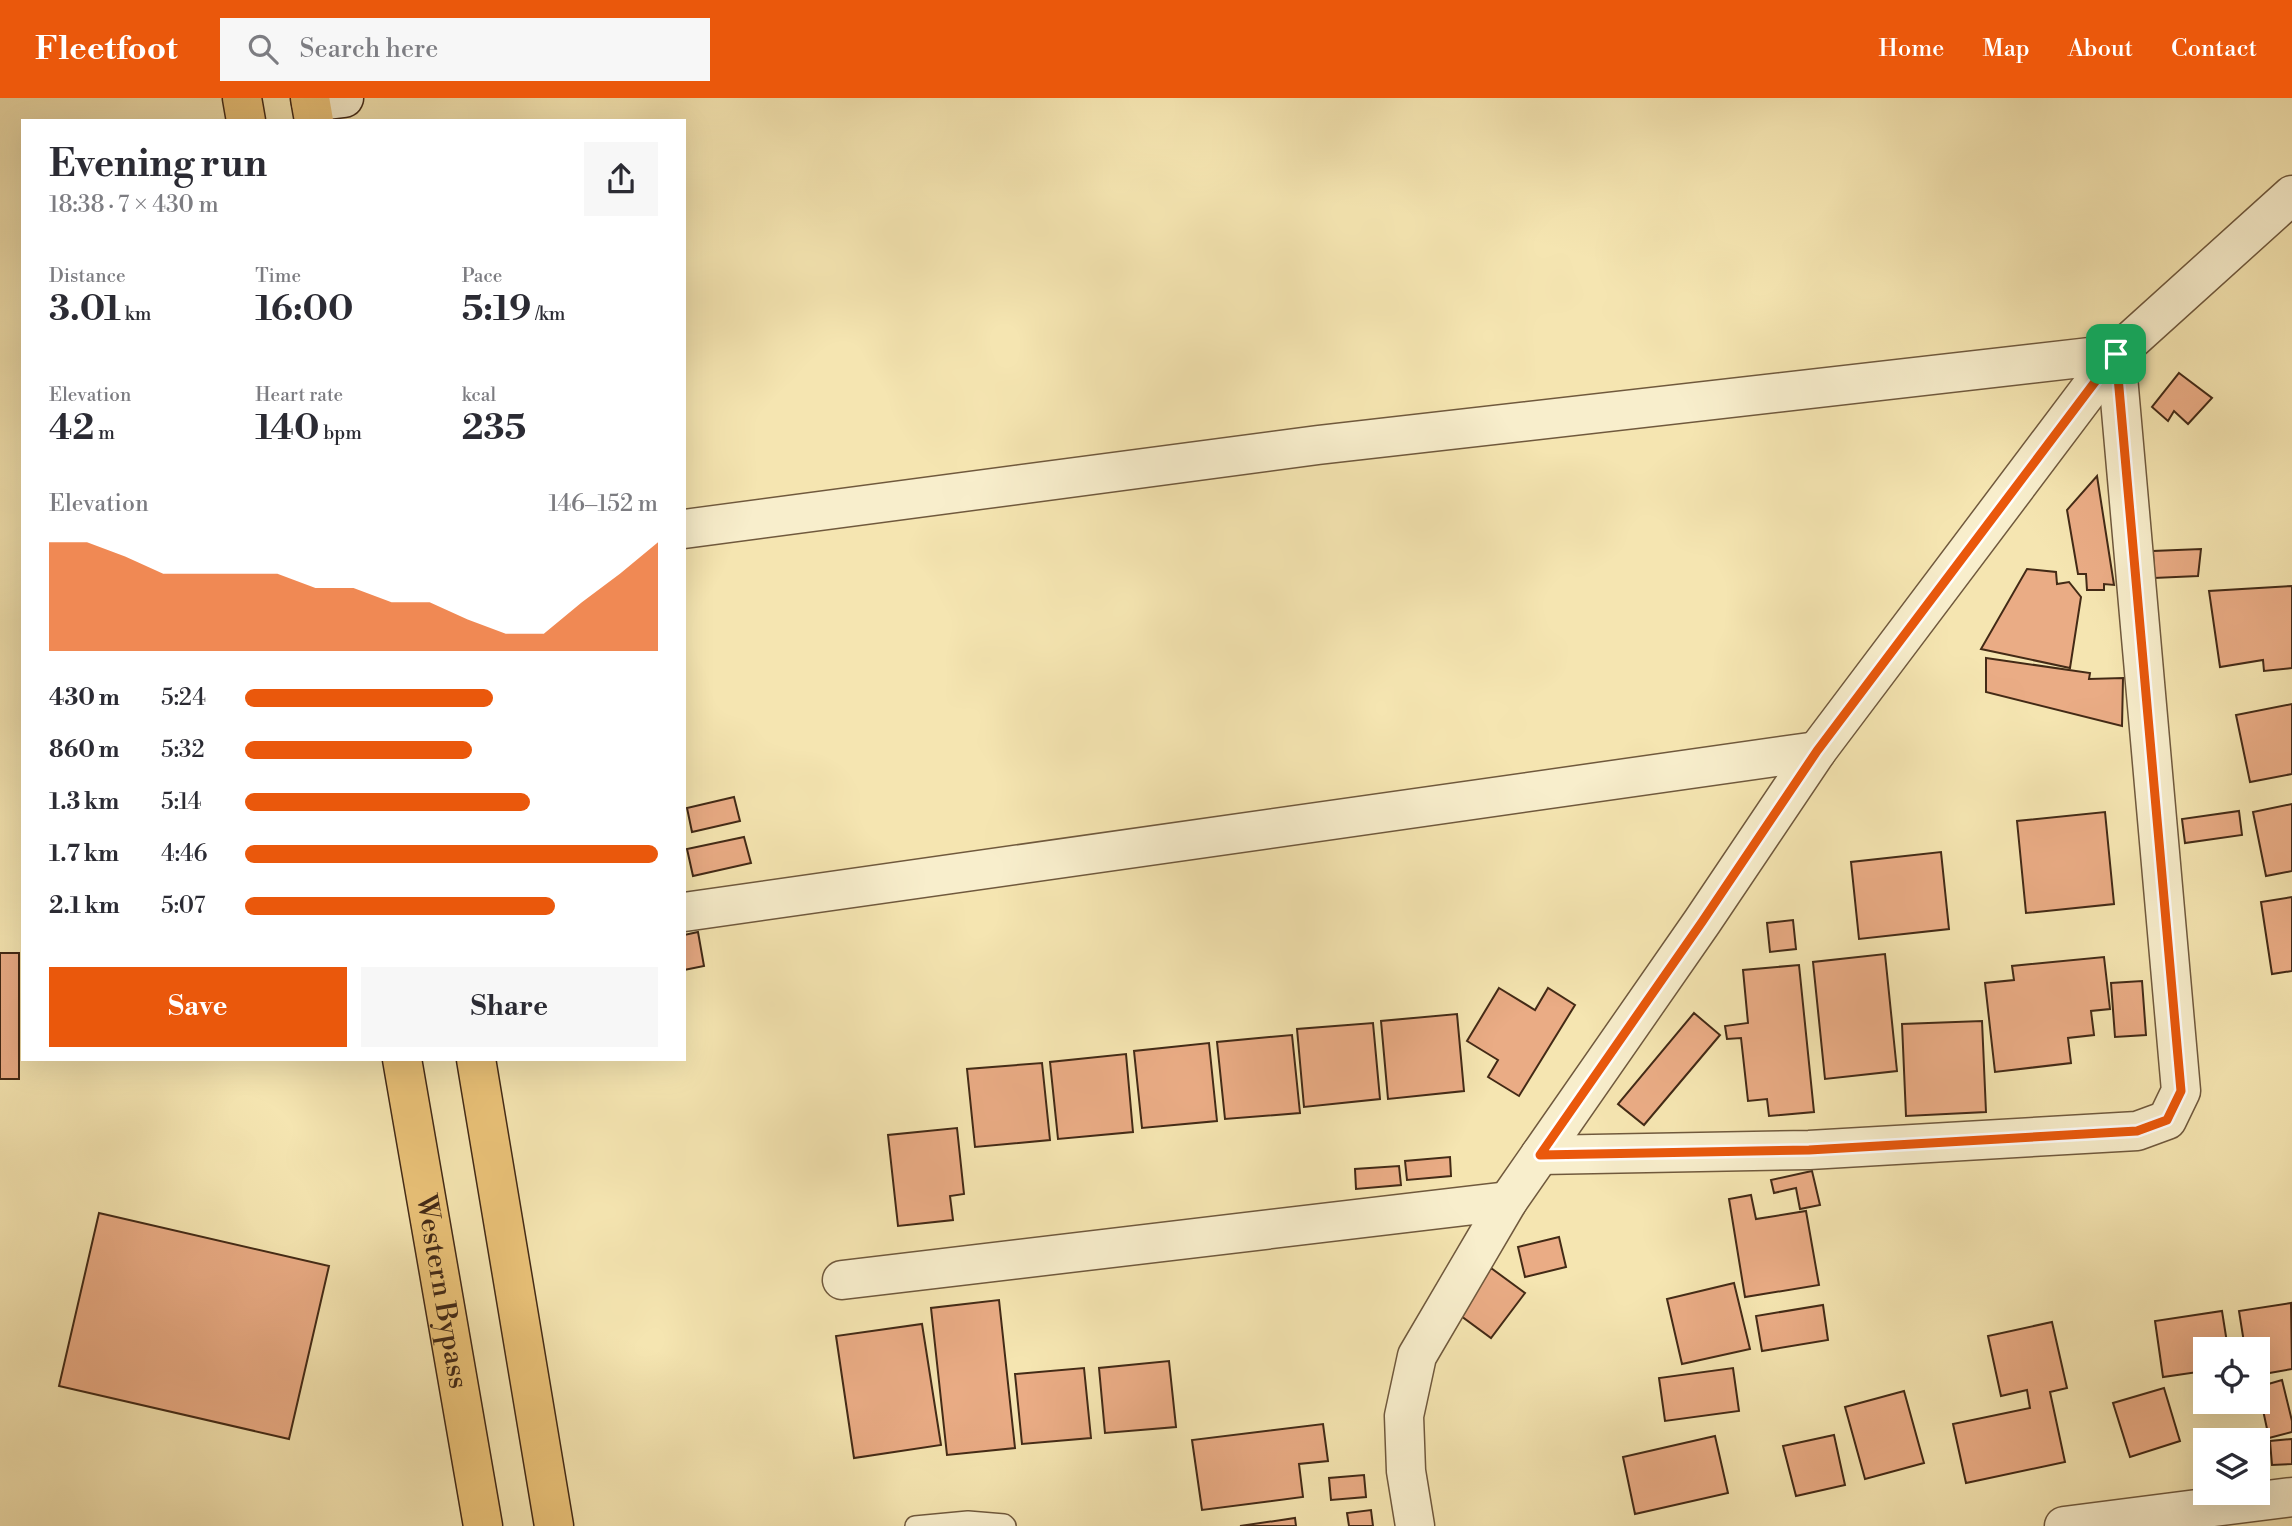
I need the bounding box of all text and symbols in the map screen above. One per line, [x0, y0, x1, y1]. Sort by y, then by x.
search box [220, 18, 710, 81]
text: Fleetfoot [35, 29, 178, 70]
icon: search [244, 30, 282, 68]
text: Search here [300, 33, 438, 65]
text: Home [1879, 34, 1944, 64]
text: Map [1982, 34, 2030, 64]
text: About [2068, 34, 2133, 64]
text: Contact [2171, 34, 2257, 64]
text: Evening run [49, 141, 267, 188]
button: share [584, 142, 658, 216]
text: 18:38 · 7 × 430 m [49, 191, 219, 219]
text: Distance [49, 264, 126, 288]
text: Time [255, 264, 301, 288]
text: Pace [462, 264, 502, 288]
text: 3.01 [49, 288, 121, 331]
text: 16:00 [255, 288, 353, 331]
text: 5:19 [462, 288, 531, 331]
text: km [121, 302, 151, 326]
text: /km [531, 302, 565, 326]
pin [2086, 324, 2146, 384]
icon: arrive [2097, 335, 2135, 373]
text: Elevation [49, 383, 131, 407]
text: Heart rate [255, 383, 343, 407]
text: kcal [462, 383, 496, 407]
text: 42 [49, 407, 94, 450]
text: 140 [255, 407, 319, 450]
text: 235 [462, 407, 526, 450]
text: m [94, 421, 115, 445]
text: bpm [319, 421, 362, 445]
text: Elevation [49, 490, 149, 518]
text: 146–152 m [548, 490, 658, 518]
text: 430 m [49, 684, 120, 712]
text: 5:24 [161, 684, 206, 712]
text: 860 m [49, 736, 119, 764]
text: 5:32 [161, 736, 205, 764]
text: 1.3 km [49, 788, 119, 816]
text: 5:14 [161, 788, 202, 816]
text: 1.7 km [49, 840, 119, 868]
text: 4:46 [161, 840, 208, 868]
text: 2.1 km [49, 892, 120, 920]
text: 5:07 [161, 892, 205, 920]
button: Save [49, 967, 347, 1047]
button: Share [361, 967, 658, 1047]
street label: Western Bypass [408, 1191, 476, 1391]
map controls [2193, 1337, 2270, 1505]
button: locate [2193, 1337, 2270, 1414]
button: layers [2193, 1428, 2270, 1505]

